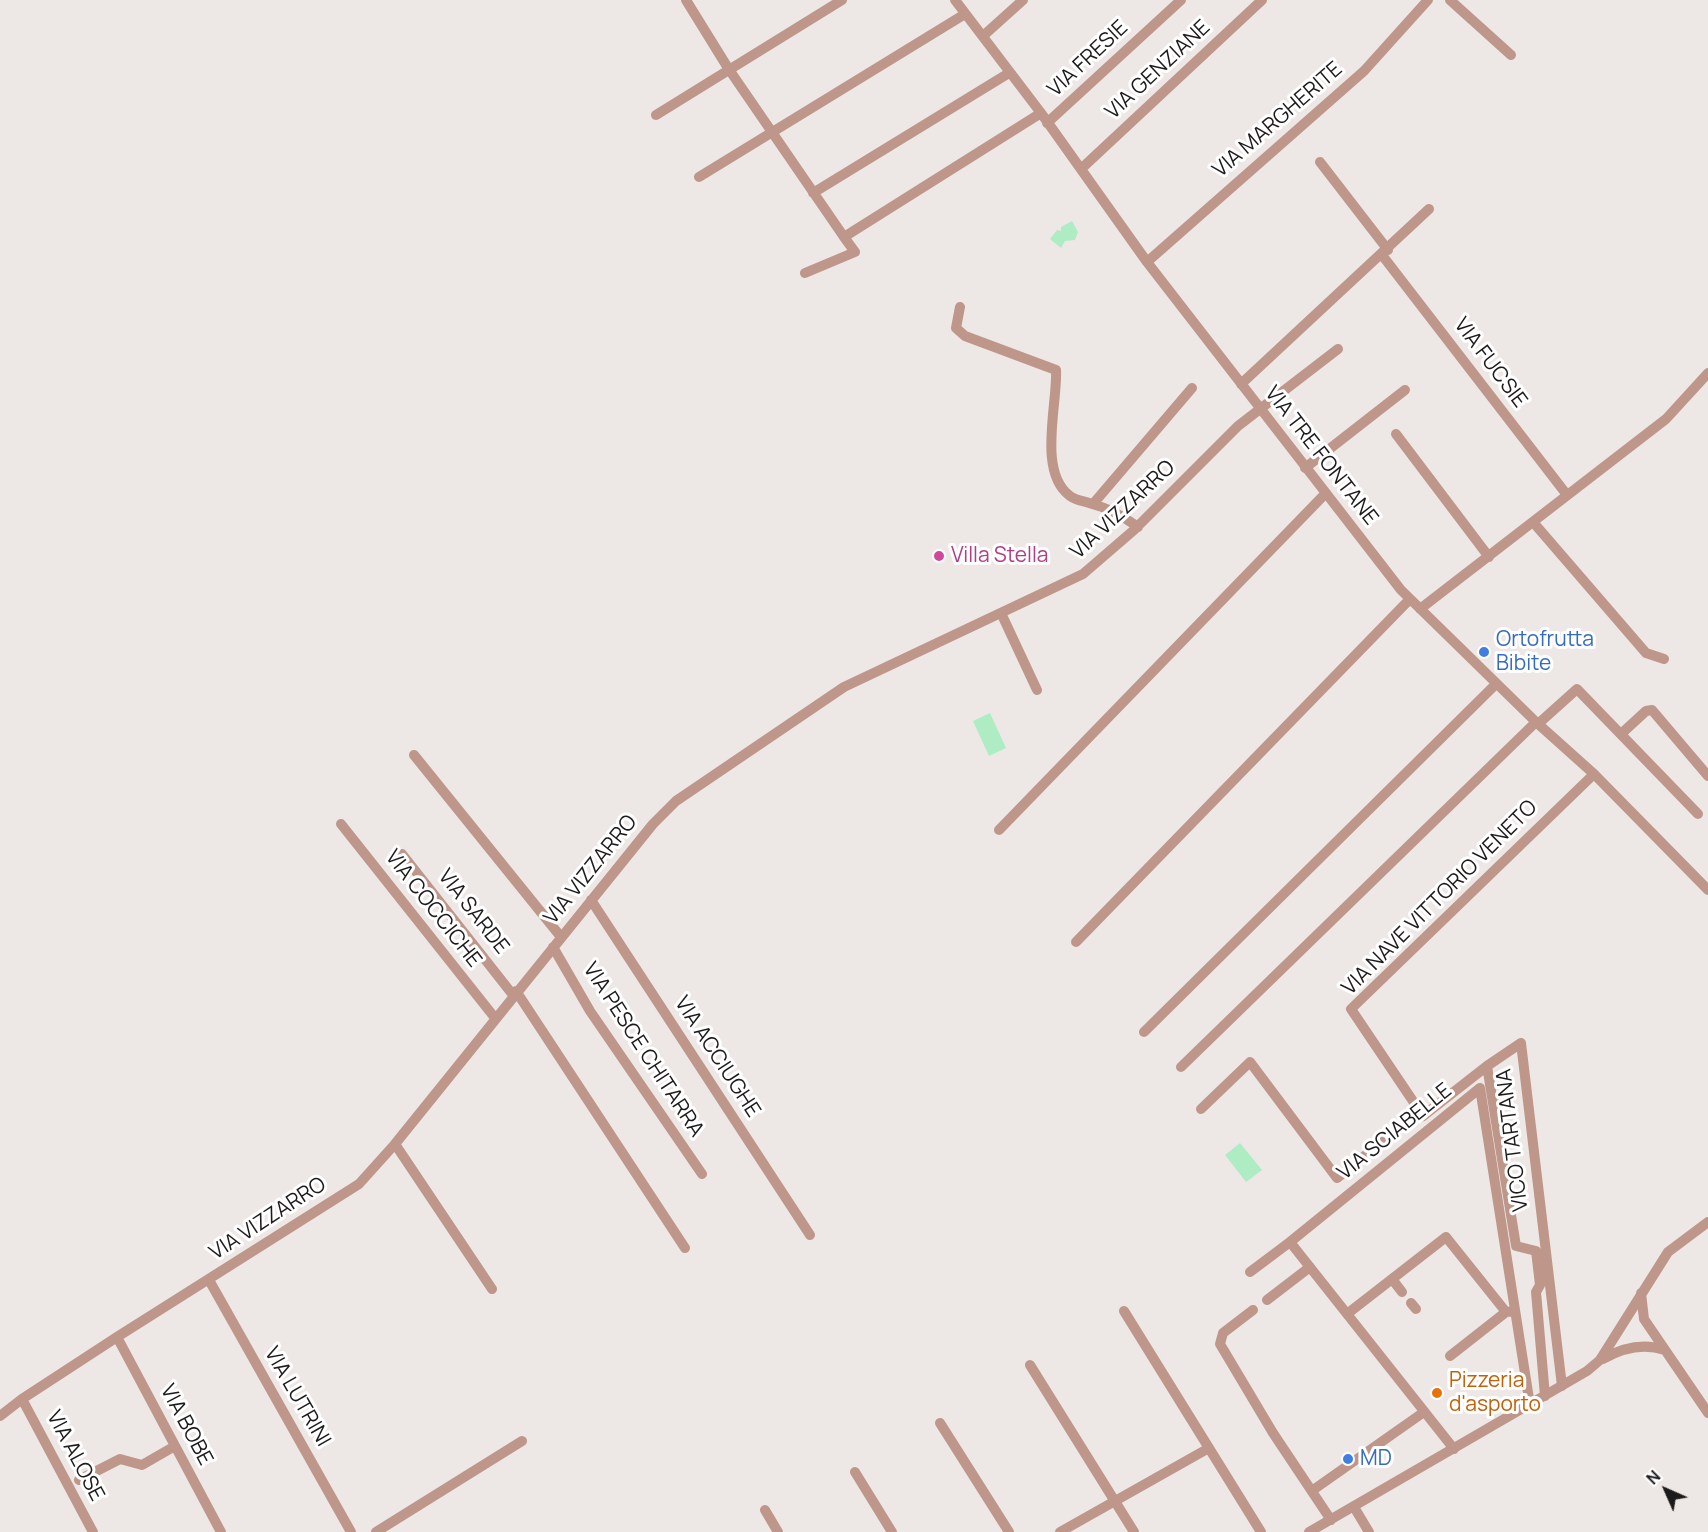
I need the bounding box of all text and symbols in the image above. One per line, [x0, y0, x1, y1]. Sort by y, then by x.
street label: VIA GENZIANE [1101, 15, 1215, 125]
street label: VIA FRESIE [1043, 16, 1133, 102]
street label: VIA MARGHERITE [1208, 57, 1348, 183]
street label: VIA FUCSIE [1448, 313, 1532, 413]
street label: VIA TRE FONTANE [1259, 382, 1383, 530]
street label: VIA VIZZARRO [1066, 455, 1180, 565]
place label: Villa Stella [951, 543, 1049, 569]
marker: Villa Stella [932, 549, 946, 563]
place label: Ortofrutta Bibite [1496, 627, 1594, 677]
marker: Ortofrutta Bibite [1477, 645, 1491, 659]
street label: VIA NAVE VITTORIO VENETO [1337, 795, 1543, 1001]
street label: VIA VIZZARRO [539, 810, 643, 930]
street label: VIA COCCICHE [379, 845, 487, 973]
street label: VIA SARDE [432, 865, 514, 959]
street label: VIA PESCE CHITARRA [577, 958, 709, 1142]
street label: VIA ACCIUGHE [669, 992, 765, 1122]
street label: VICO TARTANA [1492, 1067, 1534, 1213]
street label: VIA SCIABELLE [1333, 1078, 1457, 1186]
street label: VIA VIZZARRO [205, 1172, 331, 1266]
street label: VIA LUTRINI [258, 1343, 336, 1451]
place label: Pizzeria d'asporto [1449, 1368, 1541, 1418]
street label: VIA BOBE [154, 1380, 218, 1470]
marker: Pizzeria d'asporto [1430, 1386, 1444, 1400]
street label: VIA ALOSE [41, 1406, 109, 1506]
place label: MD [1360, 1446, 1392, 1472]
marker: MD [1341, 1452, 1355, 1466]
north arrow [1636, 1460, 1696, 1520]
text: N [1641, 1465, 1665, 1489]

